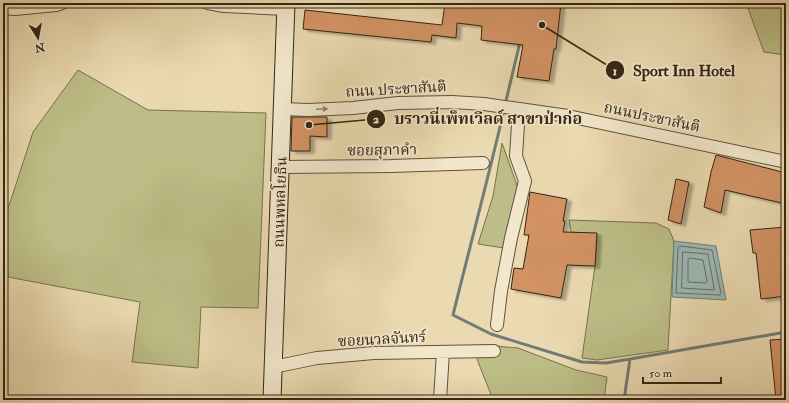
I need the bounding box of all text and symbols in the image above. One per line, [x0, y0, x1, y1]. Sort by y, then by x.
north arrow [18, 18, 58, 58]
text: N [33, 40, 47, 55]
callout: Sport Inn Hotel [605, 56, 743, 84]
text: Sport Inn Hotel [633, 61, 736, 82]
text: 1 [613, 64, 617, 79]
street label: ถนน ประชาสันติ [345, 77, 447, 102]
street label: ถนนประชาสันติ [602, 98, 702, 137]
callout: บราวนี่เพ็ทเวิลด์ สาขาป่าก่อ [366, 105, 590, 133]
one-way arrow [316, 106, 328, 113]
text: บราวนี่เพ็ทเวิลด์ สาขาป่าก่อ [394, 107, 582, 129]
text: 2 [373, 112, 379, 127]
street label: ซอยสุภาคำ [347, 140, 417, 162]
street label: ถนนพหลโยธิน [267, 156, 292, 248]
street label: ซอยนวลจันทร์ [337, 327, 428, 351]
scale bar [643, 359, 721, 385]
text: 50 m [649, 366, 673, 381]

